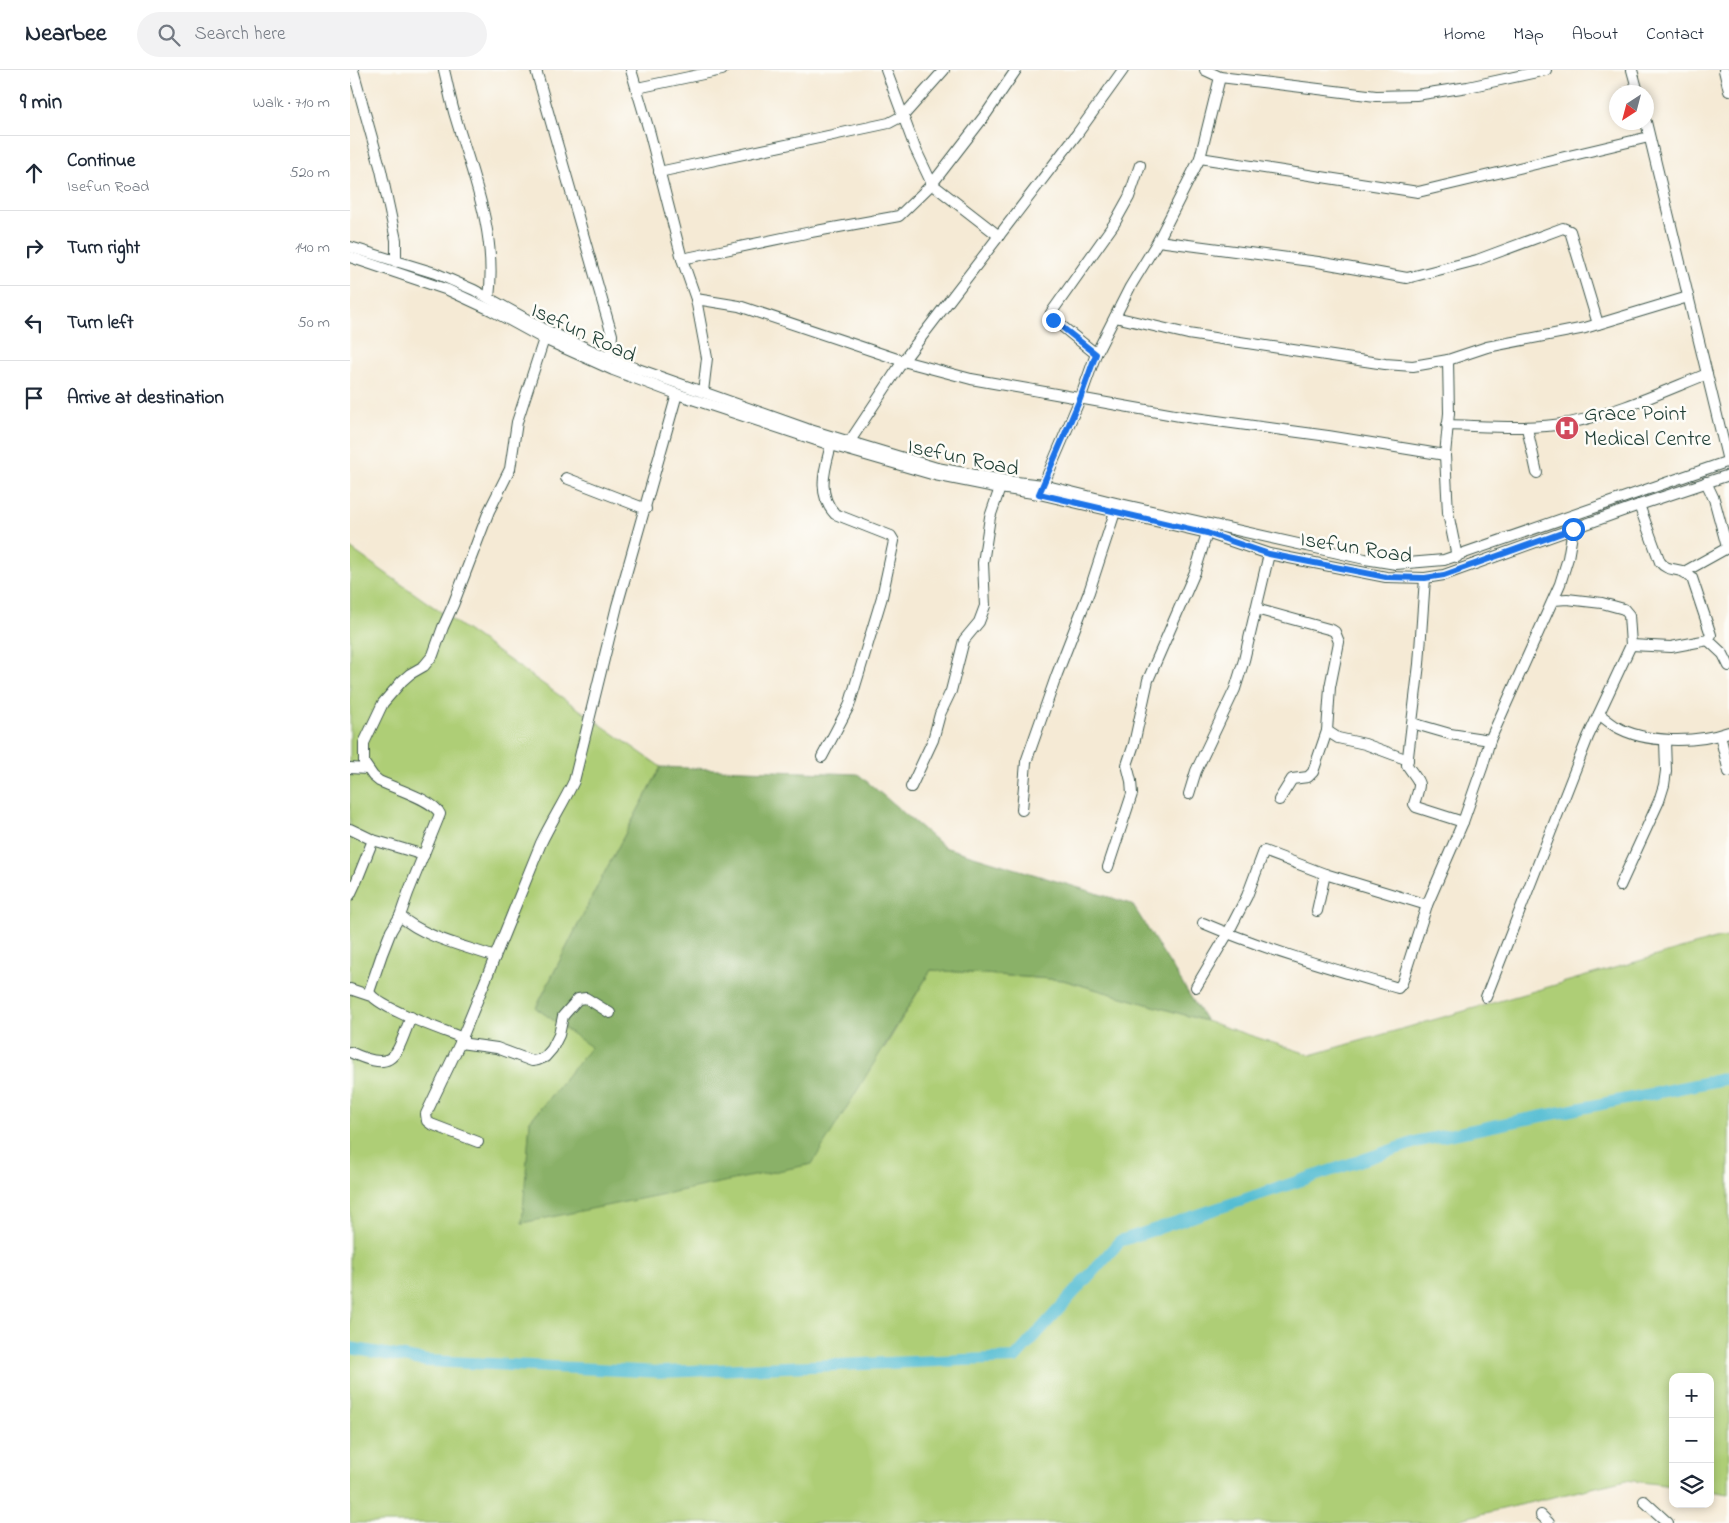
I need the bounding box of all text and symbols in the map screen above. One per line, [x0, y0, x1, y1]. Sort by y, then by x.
search box [137, 12, 487, 57]
text: Nearbee [25, 17, 107, 52]
icon: search [155, 21, 183, 49]
text: Search here [195, 21, 286, 48]
text: Home [1444, 22, 1485, 48]
text: Map [1513, 22, 1544, 48]
text: About [1572, 22, 1618, 48]
text: Contact [1646, 22, 1704, 48]
north arrow [1609, 85, 1654, 130]
text: 9 min [20, 88, 62, 118]
text: Walk · 710 m [253, 91, 330, 115]
text: Continue [67, 148, 135, 175]
icon: ahead [20, 159, 48, 187]
text: 520 m [290, 161, 330, 185]
text: Isefun Road [67, 175, 149, 199]
icon: right [20, 234, 48, 262]
text: Turn right [67, 235, 140, 262]
text: 140 m [295, 236, 330, 260]
street label: Isefun Road [525, 296, 641, 372]
icon: left [20, 309, 48, 337]
route end [1042, 309, 1065, 332]
text: Turn left [67, 310, 134, 337]
text: 50 m [298, 311, 330, 335]
icon: arrive [20, 384, 48, 412]
text: Arrive at destination [67, 385, 224, 412]
place label: Grace Point Medical Centre [1584, 399, 1711, 456]
hospital icon: Grace Point Medical Centre [1554, 415, 1580, 441]
street label: Isefun Road [904, 432, 1022, 486]
route start [1562, 518, 1585, 541]
street label: Isefun Road [1298, 524, 1414, 574]
map controls [1669, 1373, 1714, 1508]
button: + [1669, 1373, 1714, 1418]
button: − [1669, 1418, 1714, 1463]
button: layers [1669, 1463, 1714, 1508]

